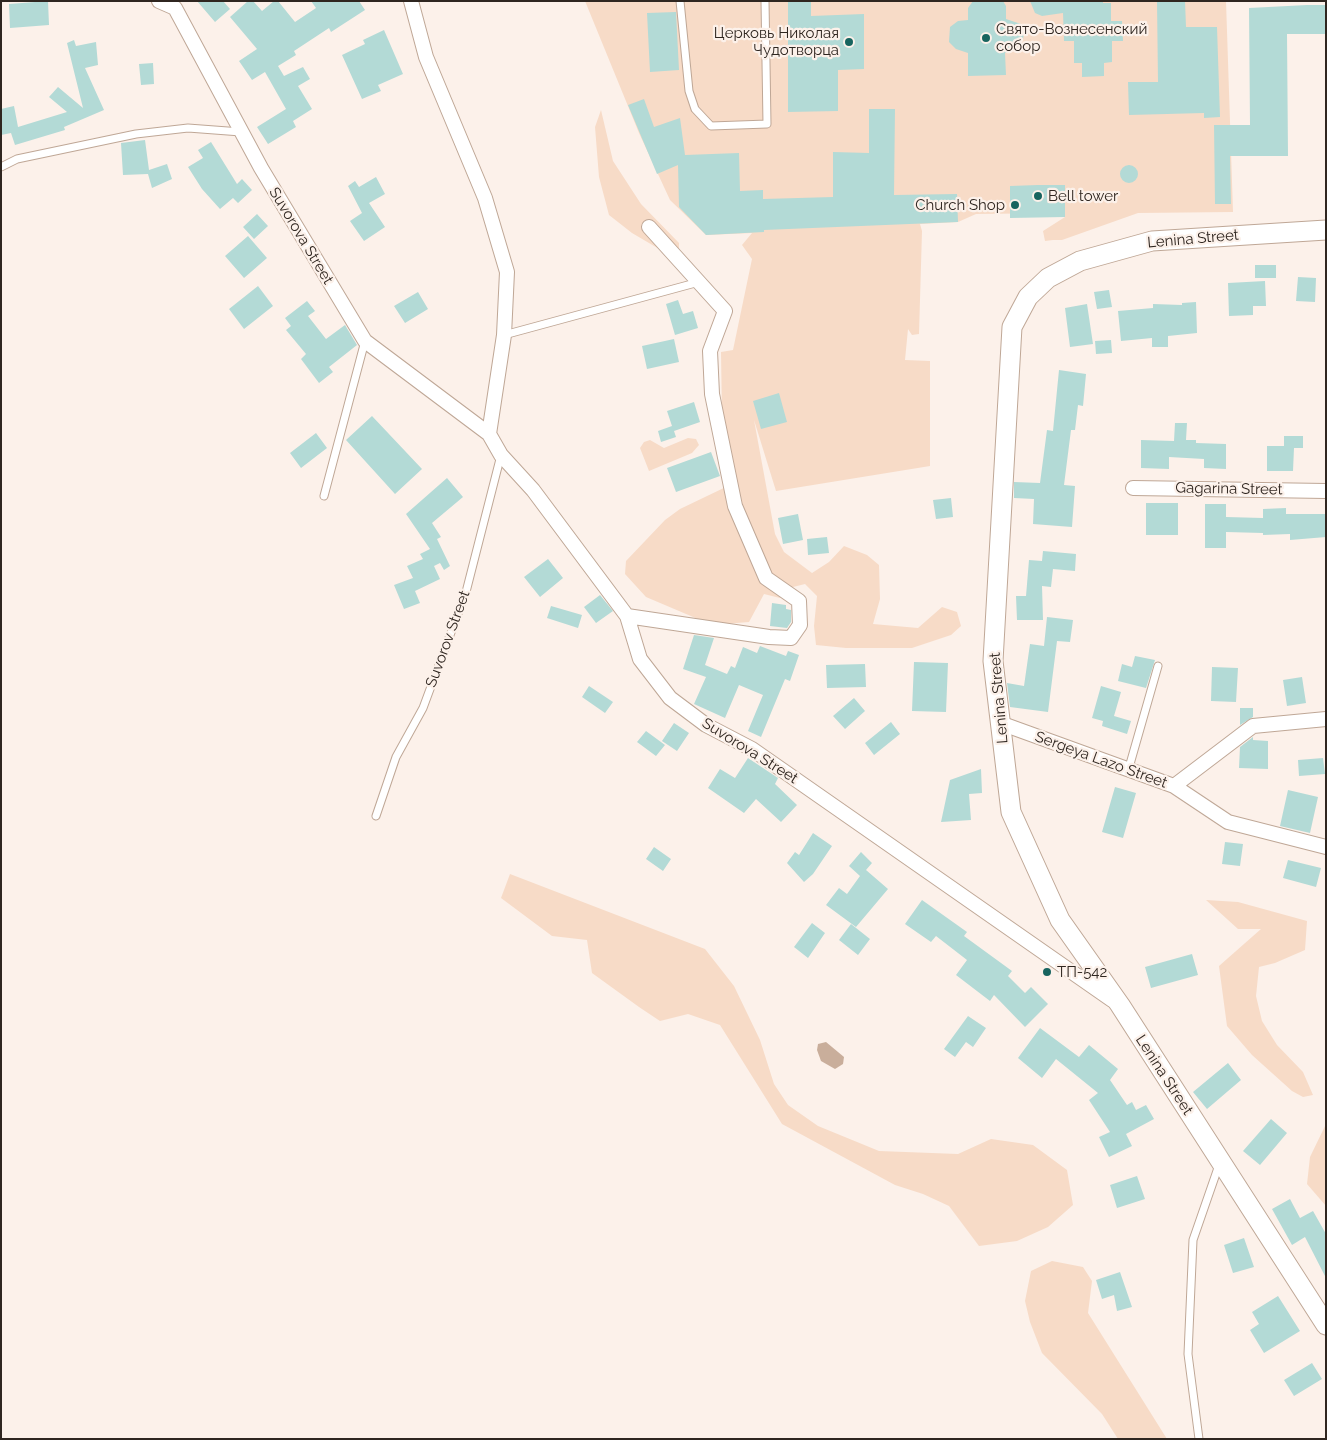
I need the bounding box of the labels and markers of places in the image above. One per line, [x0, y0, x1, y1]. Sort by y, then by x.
place label: Свято-Вознесенский собор [996, 20, 1147, 55]
place label: Церковь Николая Чудотворца [714, 24, 839, 59]
marker: Свято-Вознесенский собор [980, 32, 992, 44]
marker: Церковь Николая Чудотворца [843, 36, 855, 48]
place label: Bell tower [1048, 187, 1118, 205]
marker: Bell tower [1032, 190, 1044, 202]
place label: Church Shop [915, 196, 1005, 214]
marker: Church Shop [1009, 199, 1021, 211]
place label: ТП-542 [1057, 963, 1107, 981]
marker: ТП-542 [1041, 966, 1053, 978]

